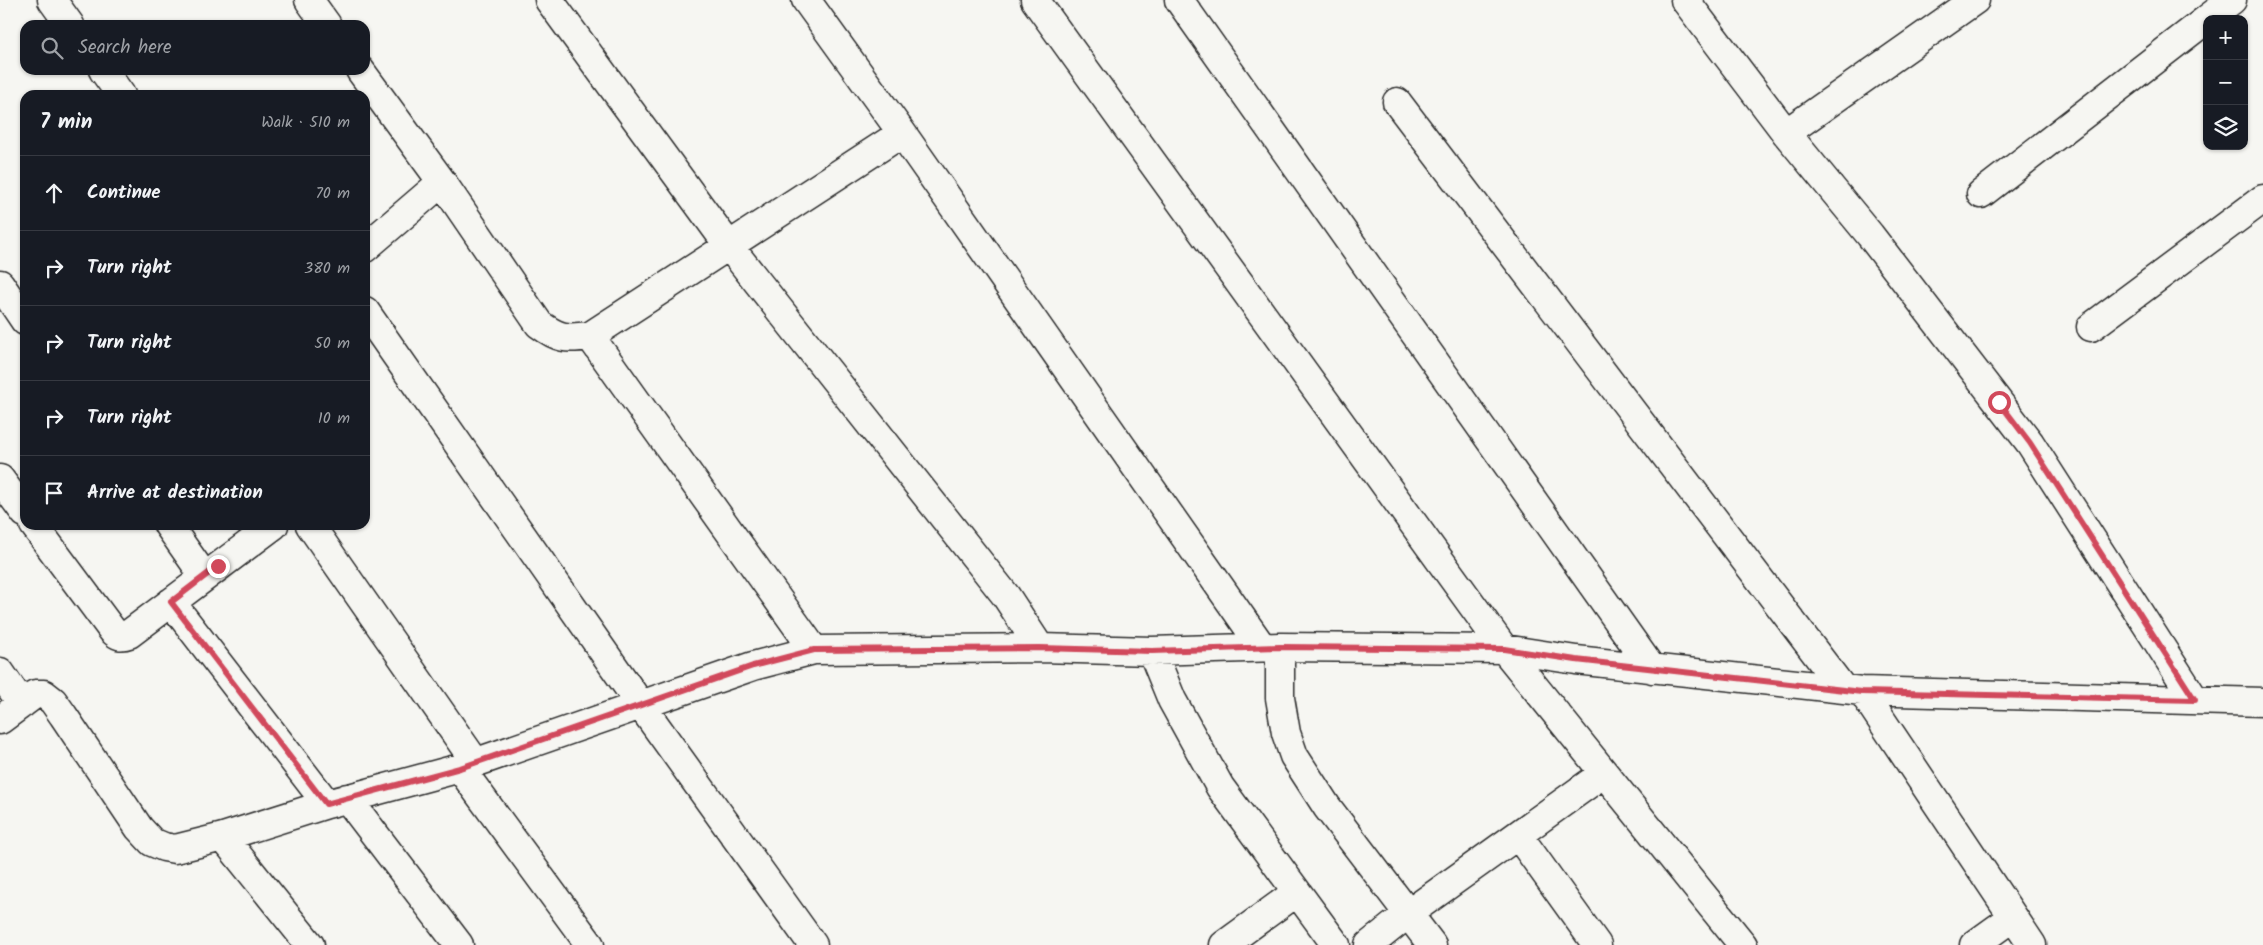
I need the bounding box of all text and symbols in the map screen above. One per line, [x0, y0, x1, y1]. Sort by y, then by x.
map controls [2203, 15, 2248, 150]
button: + [2203, 15, 2248, 60]
search box [20, 20, 370, 75]
text: Search here [78, 33, 172, 63]
icon: search [38, 34, 66, 62]
button: − [2203, 60, 2248, 105]
button: layers [2203, 105, 2248, 150]
text: 7 min [40, 106, 92, 139]
text: Walk · 510 m [261, 110, 350, 135]
text: Continue [87, 178, 160, 208]
icon: ahead [40, 179, 68, 207]
text: 70 m [315, 181, 350, 206]
text: Turn right [87, 253, 172, 283]
icon: right [40, 254, 68, 282]
text: 380 m [304, 256, 350, 281]
text: Turn right [87, 328, 172, 358]
icon: right [40, 329, 68, 357]
text: 50 m [314, 331, 350, 356]
route start [1988, 391, 2011, 414]
text: Turn right [87, 403, 172, 433]
icon: right [40, 404, 68, 432]
text: 10 m [318, 406, 350, 431]
text: Arrive at destination [87, 478, 263, 508]
icon: arrive [40, 479, 68, 507]
route end [207, 555, 230, 578]

